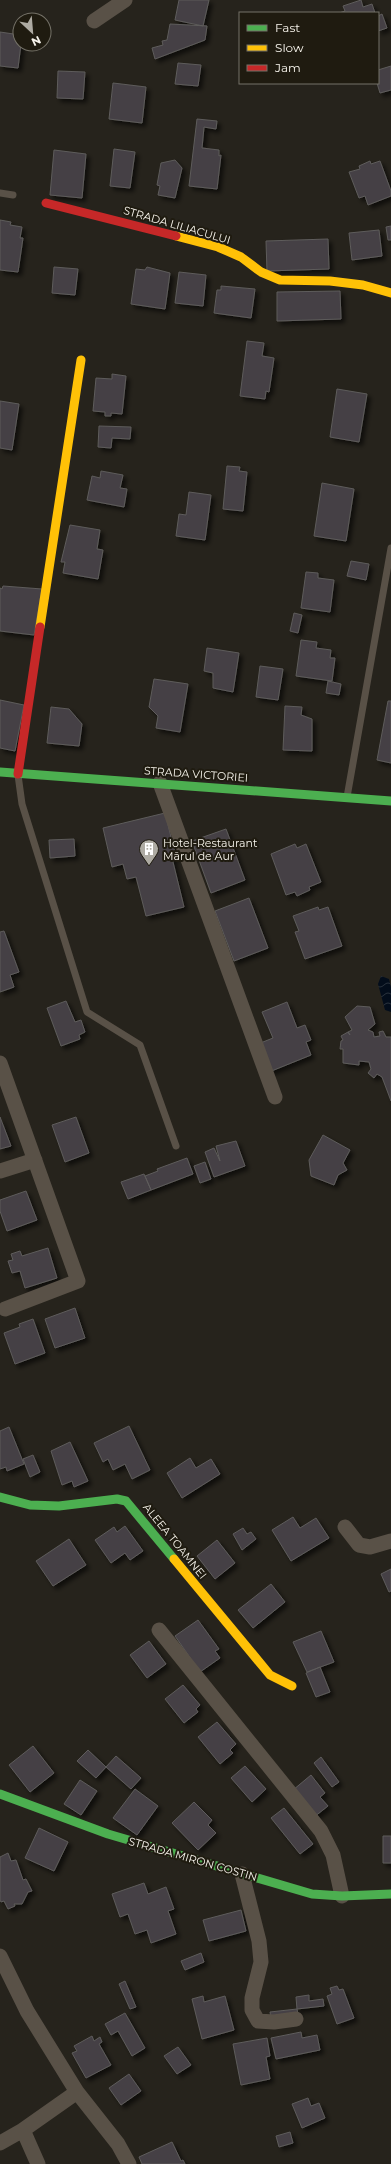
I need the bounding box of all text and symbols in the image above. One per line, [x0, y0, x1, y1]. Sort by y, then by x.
north arrow [12, 12, 52, 52]
legend [239, 12, 379, 84]
text: Fast [275, 20, 300, 35]
text: N [29, 33, 43, 49]
text: Slow [275, 40, 304, 55]
text: Jam [274, 60, 301, 75]
street label: STRADA LILIACULUI [122, 203, 232, 247]
street label: STRADA VICTORIEI [143, 763, 249, 785]
place label: Hotel-Restaurant Mărul de Aur [163, 836, 258, 863]
building icon: Hotel-Restaurant Mărul de Aur [138, 838, 160, 866]
street label: ALEEA TOAMNEI [140, 1500, 210, 1582]
street label: STRADA MIRON COSTIN [127, 1834, 259, 1884]

